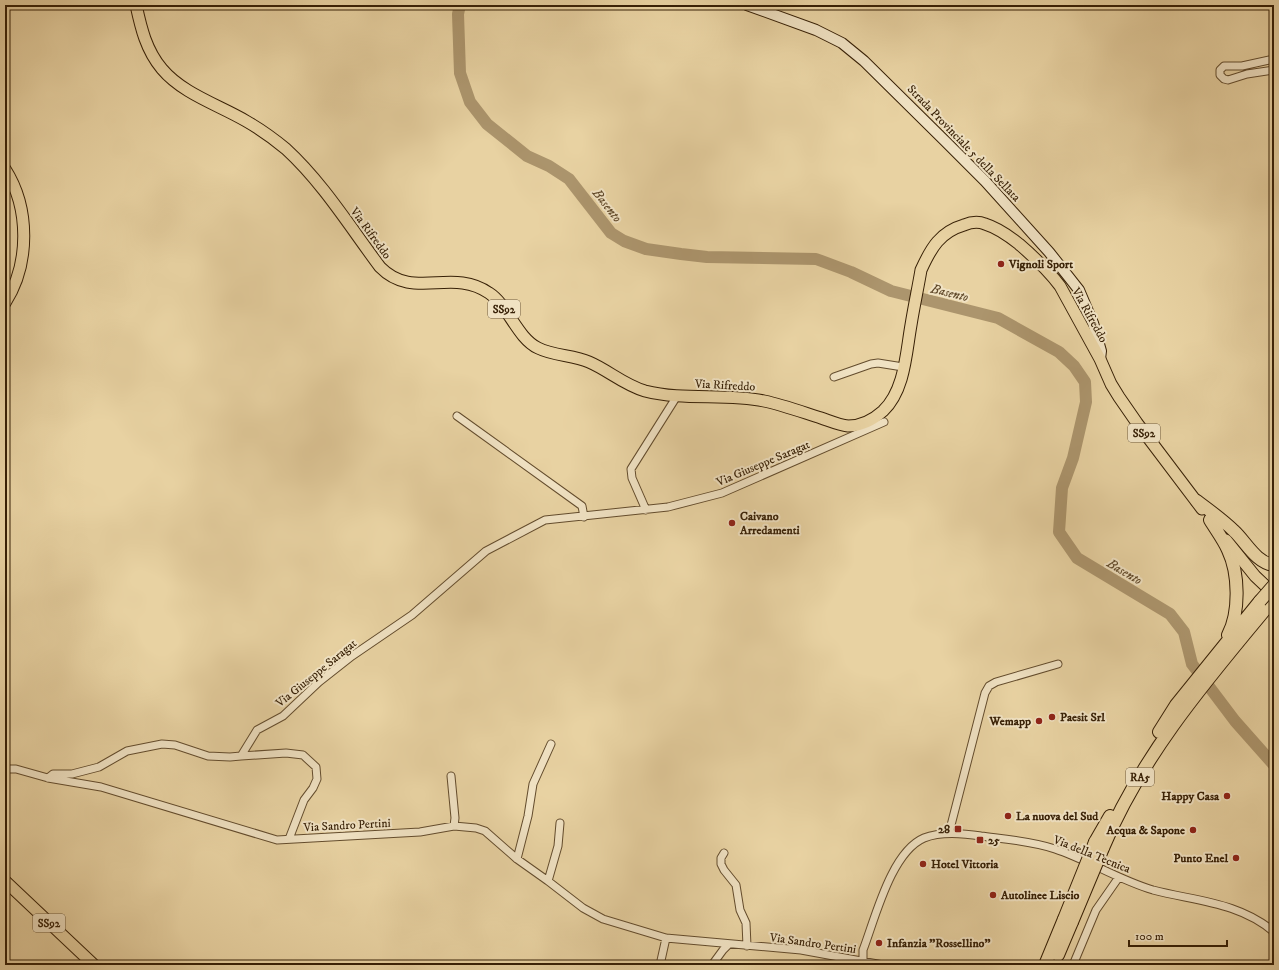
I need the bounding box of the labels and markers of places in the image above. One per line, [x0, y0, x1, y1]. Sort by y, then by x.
place label: Vignoli Sport [1008, 257, 1073, 272]
marker: Vignoli Sport [996, 259, 1006, 269]
place label: Caivano Arredamenti [739, 509, 800, 538]
marker: Caivano Arredamenti [727, 518, 737, 528]
place label: Paesit Srl [1060, 710, 1105, 725]
marker: Paesit Srl [1047, 712, 1057, 722]
place label: Wemapp [988, 714, 1031, 729]
marker: Wemapp [1034, 716, 1044, 726]
place label: Happy Casa [1161, 789, 1220, 804]
marker: Happy Casa [1222, 791, 1232, 801]
place label: La nuova del Sud [1016, 809, 1099, 824]
marker: La nuova del Sud [1003, 811, 1013, 821]
place label: 28 [938, 822, 950, 837]
place label: Acqua & Sapone [1106, 823, 1185, 838]
marker: 28 [953, 824, 963, 834]
marker: Acqua & Sapone [1188, 825, 1198, 835]
place label: 25 [988, 833, 1000, 848]
marker: 25 [975, 835, 985, 845]
place label: Punto Enel [1173, 851, 1228, 866]
marker: Punto Enel [1231, 853, 1241, 863]
place label: Hotel Vittoria [931, 857, 999, 872]
marker: Hotel Vittoria [918, 859, 928, 869]
place label: Autolinee Liscio [1000, 888, 1080, 903]
marker: Autolinee Liscio [988, 890, 998, 900]
place label: Infanzia "Rossellino" [887, 936, 990, 951]
marker: Infanzia "Rossellino" [874, 938, 884, 948]

